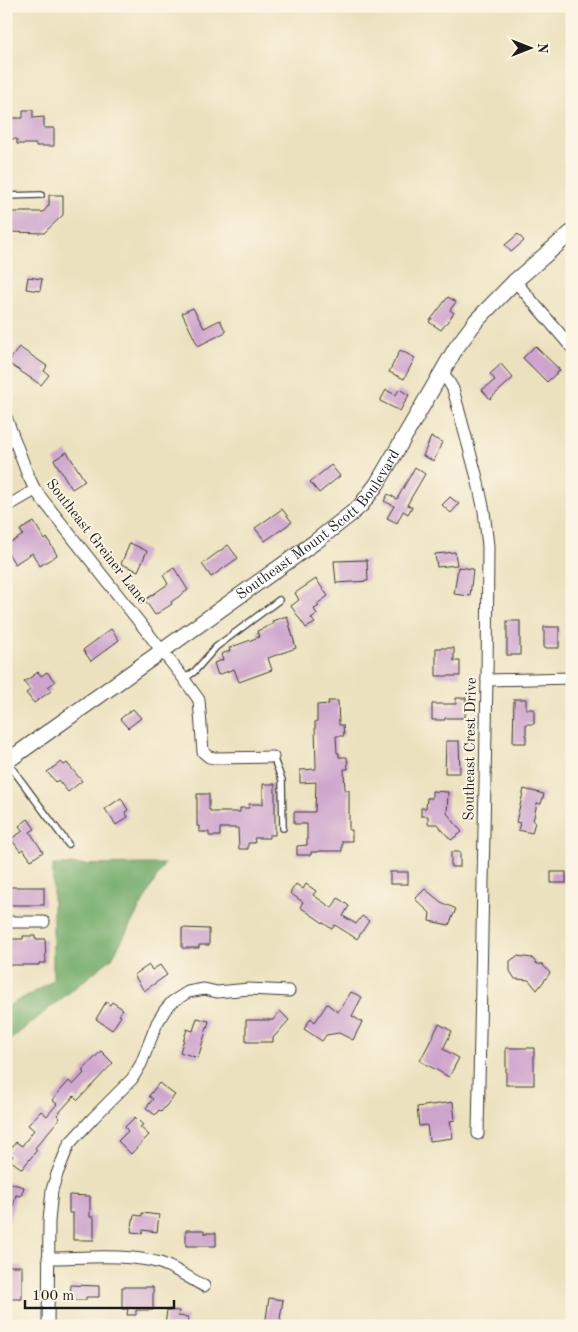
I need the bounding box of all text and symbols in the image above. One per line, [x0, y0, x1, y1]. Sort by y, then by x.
north arrow [506, 22, 556, 72]
text: N [535, 43, 549, 54]
street label: Southeast Mount Scott Boulevard [234, 447, 403, 603]
street label: Southeast Greiner Lane [43, 477, 149, 607]
street label: Southeast Crest Drive [462, 677, 480, 821]
scale bar [25, 1277, 174, 1309]
text: 100 m [32, 1289, 74, 1304]

